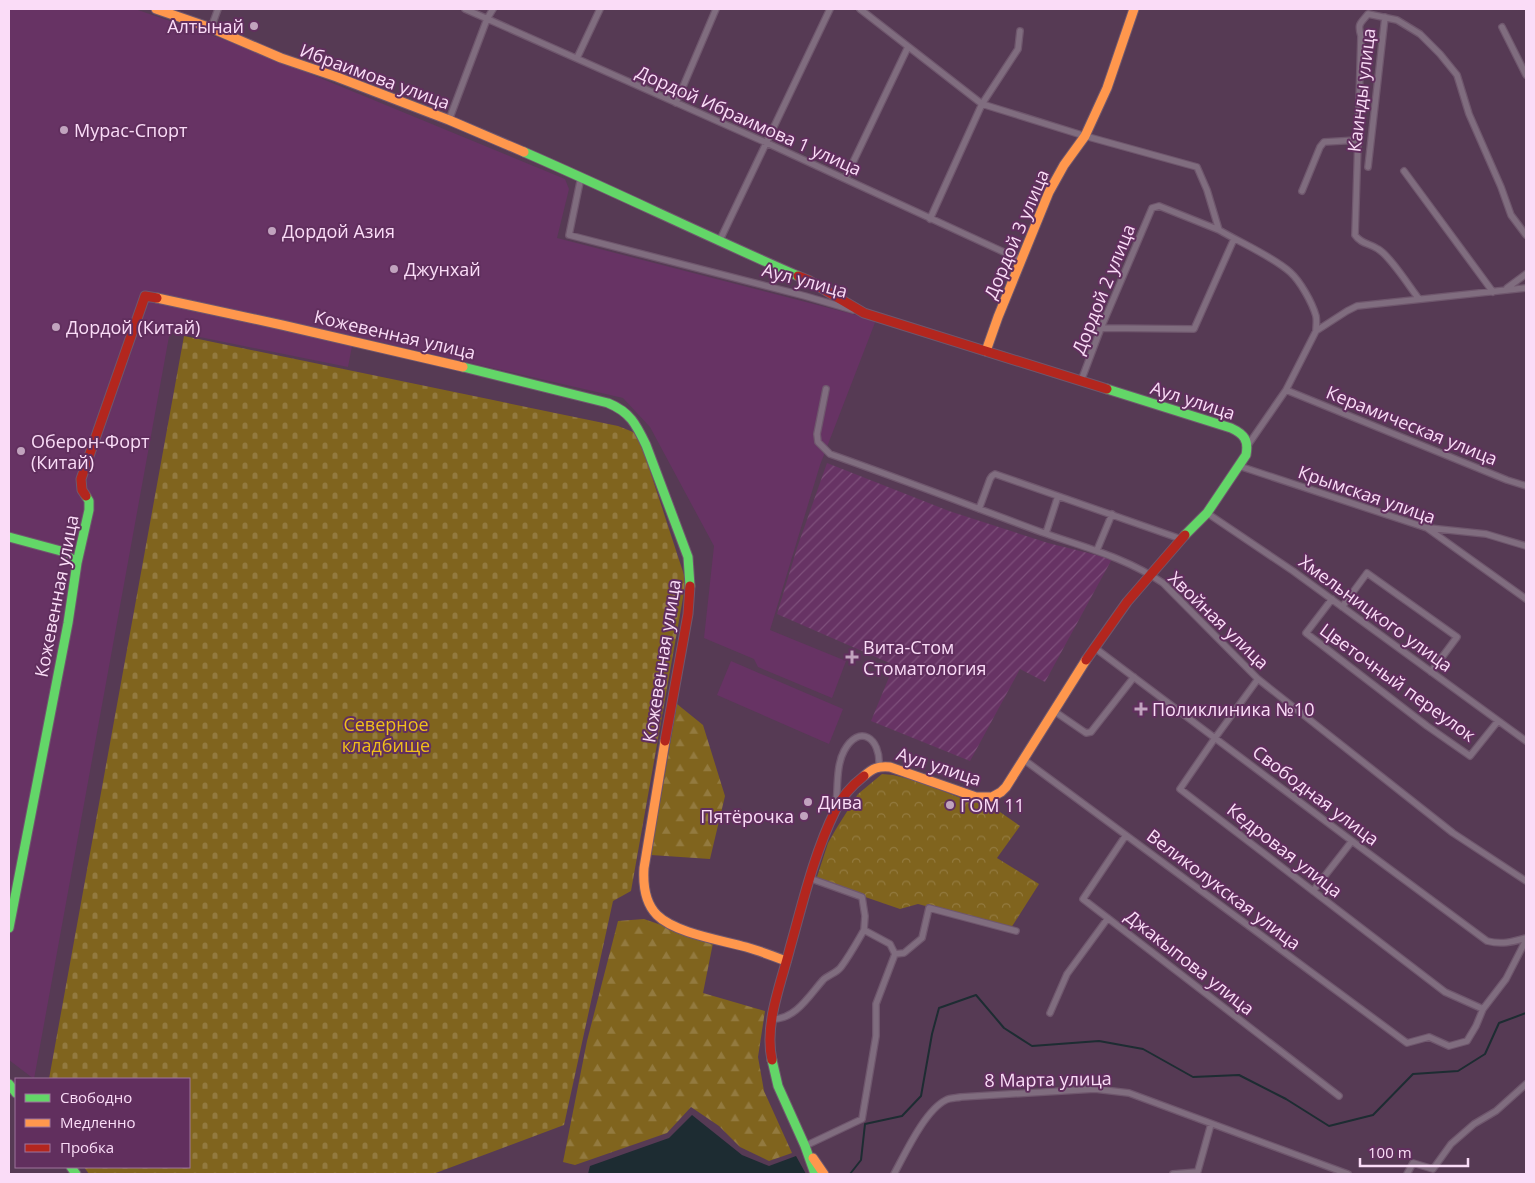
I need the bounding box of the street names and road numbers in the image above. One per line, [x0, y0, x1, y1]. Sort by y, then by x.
street label: Каинды улица [1341, 27, 1381, 153]
street label: Ибраимова улица [297, 38, 453, 114]
street label: Дордой Ибраимова 1 улица [633, 59, 865, 181]
street label: Дордой 3 улица [978, 166, 1054, 302]
street label: Дордой 2 улица [1066, 220, 1140, 358]
street label: Аул улица [760, 257, 850, 303]
street label: Кожевенная улица [312, 304, 478, 364]
street label: Аул улица [1148, 375, 1238, 425]
street label: Керамическая улица [1323, 380, 1501, 470]
street label: Крымская улица [1295, 459, 1439, 529]
street label: Кожевенная улица [28, 513, 84, 679]
street label: Хмельницкого улица [1294, 549, 1458, 677]
street label: Хвойная улица [1164, 566, 1274, 674]
street label: Кожевенная улица [636, 578, 686, 744]
street label: Цветочный переулок [1315, 617, 1481, 747]
street label: Свободная улица [1248, 740, 1384, 850]
street label: Аул улица [894, 741, 984, 791]
street label: Кедровая улица [1222, 797, 1348, 903]
street label: Великолукская улица [1142, 823, 1306, 955]
street label: Джакыпова улица [1120, 904, 1260, 1020]
street label: 8 Марта улица [984, 1066, 1112, 1092]

